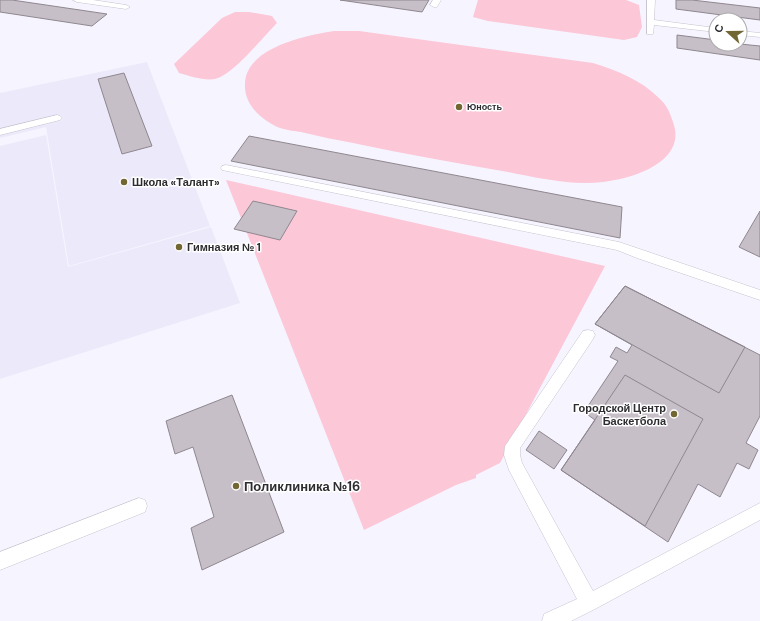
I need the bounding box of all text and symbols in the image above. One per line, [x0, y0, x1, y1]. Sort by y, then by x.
north arrow [708, 12, 748, 52]
text: С [711, 22, 727, 35]
place label: Юность [467, 101, 503, 113]
marker: Юность [454, 102, 464, 112]
place label: Школа «Талант» [132, 175, 220, 189]
marker: Школа «Талант» [119, 177, 129, 187]
place label: Гимназия № 1 [187, 240, 261, 254]
marker: Гимназия № 1 [174, 242, 184, 252]
place label: Городской Центр Баскетбола [573, 401, 667, 428]
marker: Городской Центр Баскетбола [669, 409, 679, 419]
place label: Поликлиника №16 [244, 478, 360, 495]
marker: Поликлиника №16 [231, 481, 241, 491]

